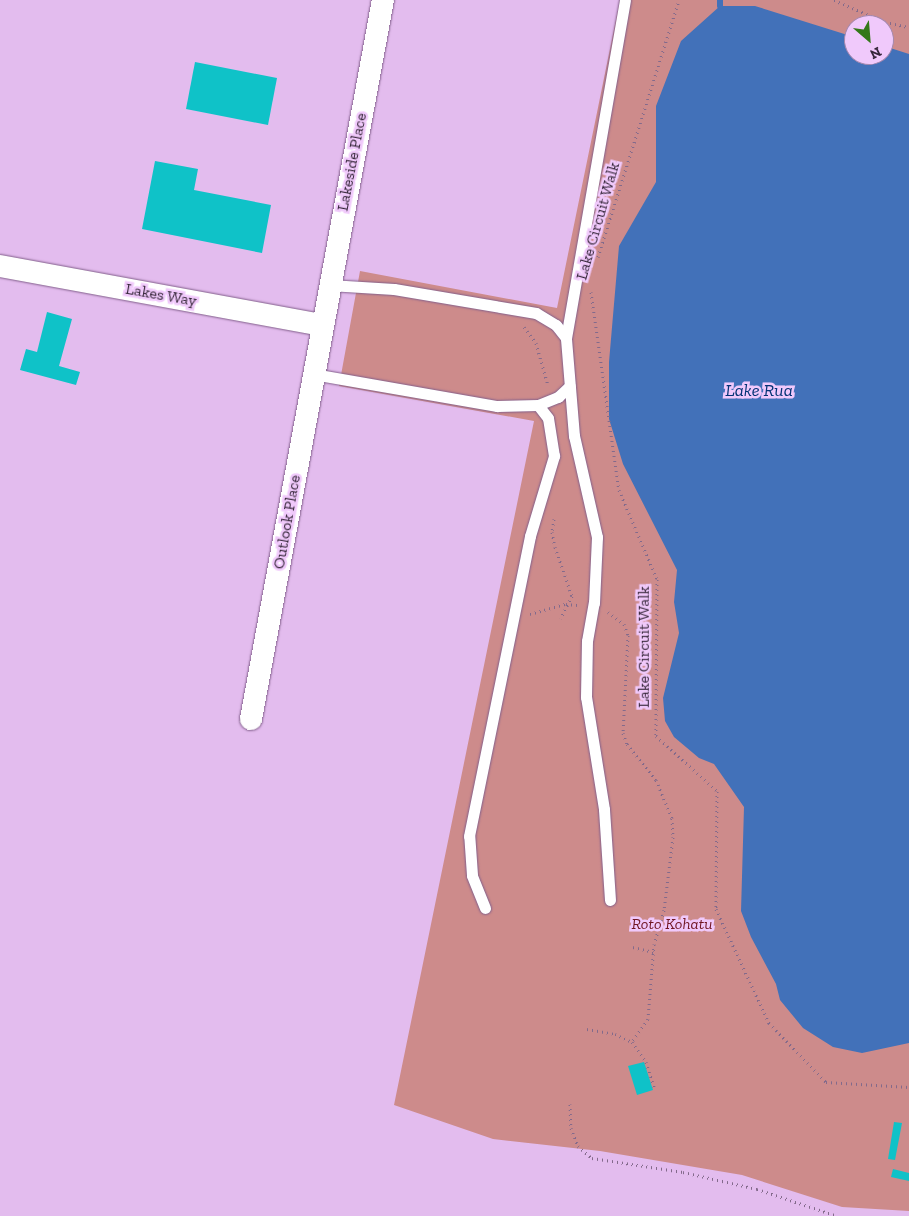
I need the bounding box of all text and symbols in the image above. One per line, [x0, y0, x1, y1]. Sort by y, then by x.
north arrow [844, 15, 894, 65]
text: N [867, 43, 884, 63]
street label: Lakeside Place [333, 111, 371, 213]
street label: Lake Circuit Walk [572, 160, 624, 282]
street label: Lakes Way [124, 279, 198, 311]
water label: Lake Rua [725, 379, 793, 401]
street label: Outlook Place [269, 473, 305, 571]
street label: Lake Circuit Walk [634, 586, 654, 708]
park label: Roto Kohatu [631, 914, 713, 934]

